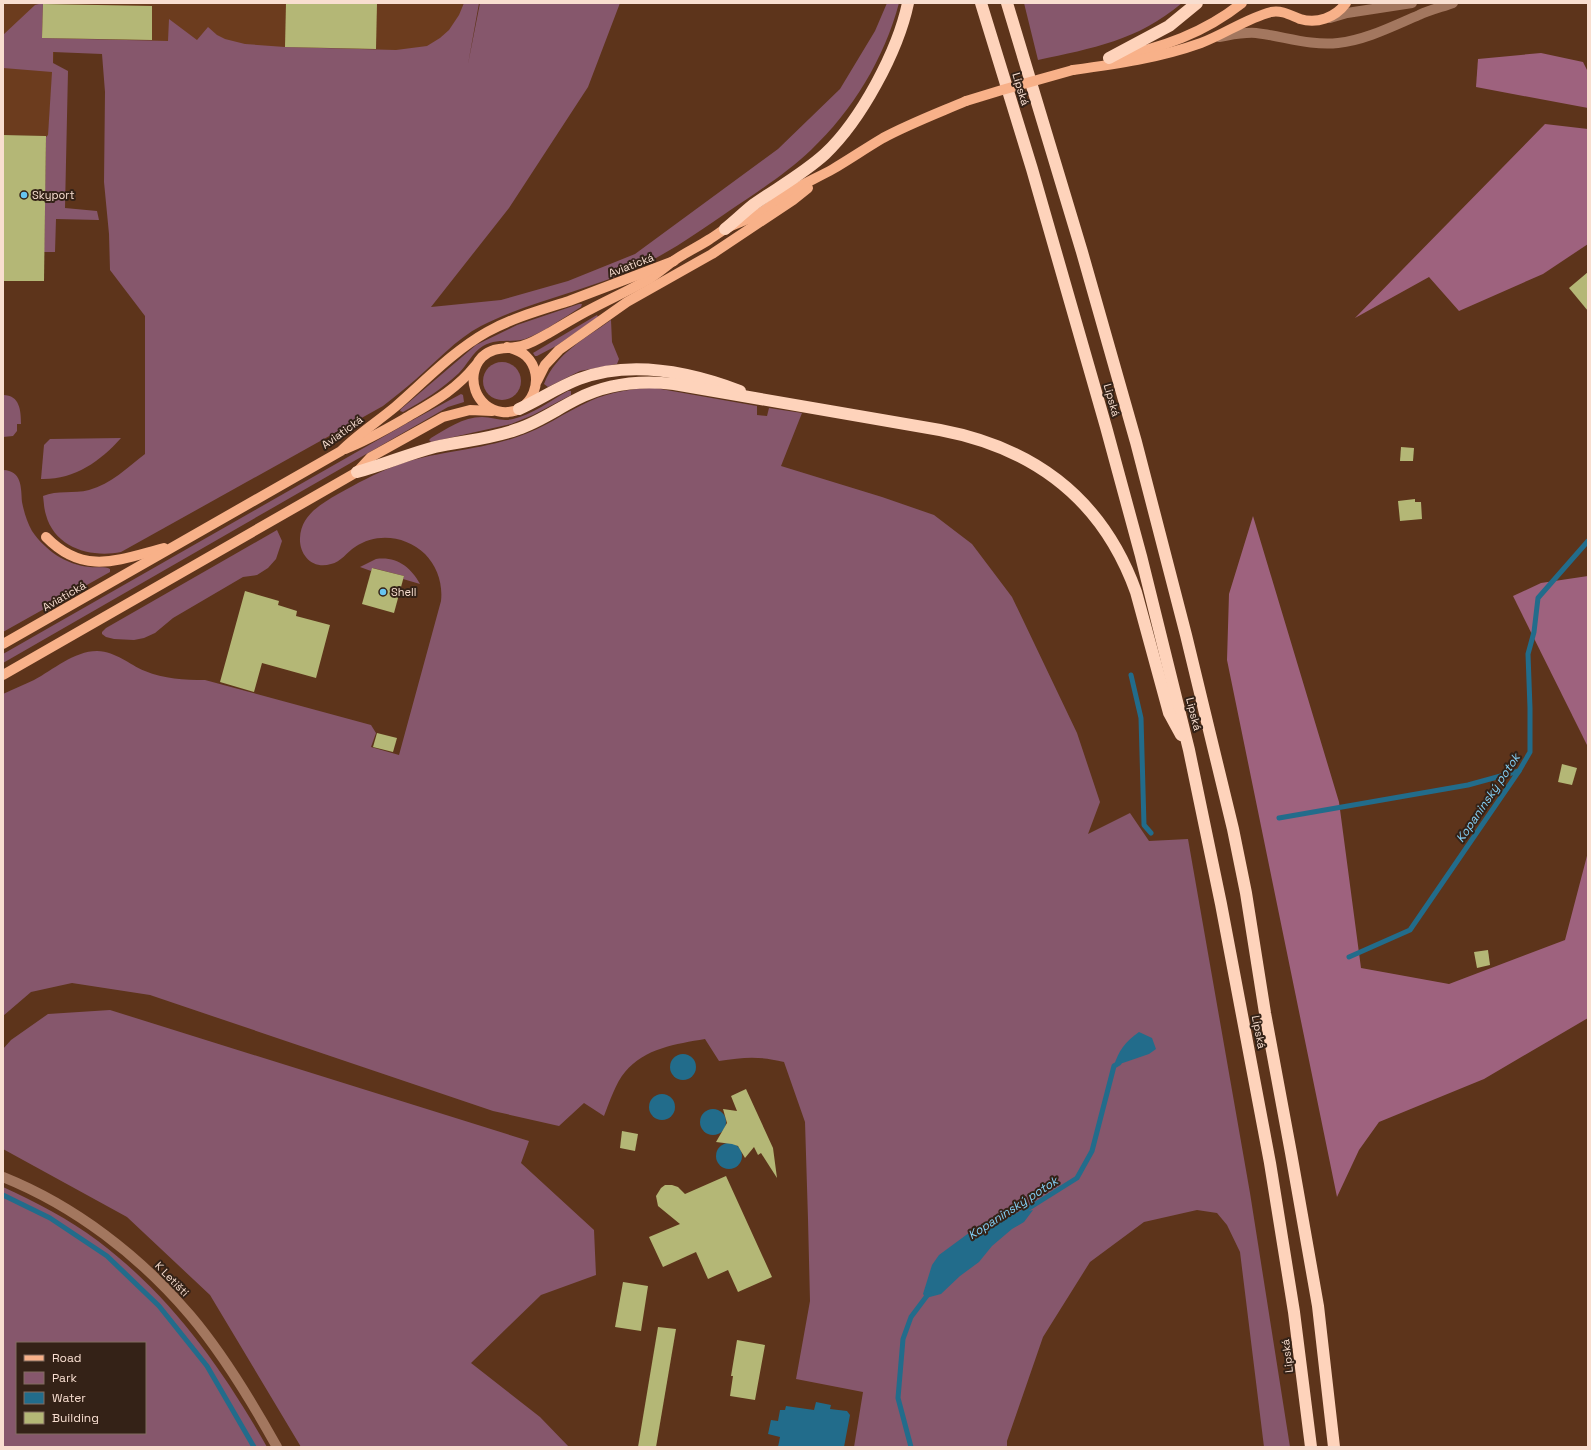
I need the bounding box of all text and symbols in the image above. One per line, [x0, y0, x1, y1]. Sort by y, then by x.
street label: Lipská [1009, 71, 1033, 108]
place label: Skyport [32, 188, 74, 202]
marker: Skyport [19, 190, 29, 200]
street label: Aviatická [606, 250, 656, 280]
street label: Lipská [1101, 382, 1124, 419]
street label: Aviatická [319, 412, 366, 452]
street label: Aviatická [40, 578, 89, 614]
place label: Shell [391, 585, 416, 599]
marker: Shell [378, 587, 388, 597]
street label: Lipská [1183, 696, 1205, 733]
water label: Kopaninský potok [1452, 749, 1525, 846]
street label: Lipská [1249, 1014, 1269, 1051]
water label: Kopaninský potok [965, 1172, 1062, 1243]
street label: K Letišti [152, 1259, 192, 1300]
street label: Lipská [1278, 1338, 1296, 1374]
legend [16, 1342, 146, 1434]
text: Road [52, 1350, 81, 1366]
text: Park [52, 1370, 77, 1386]
text: Water [52, 1390, 86, 1406]
text: Building [52, 1410, 99, 1426]

